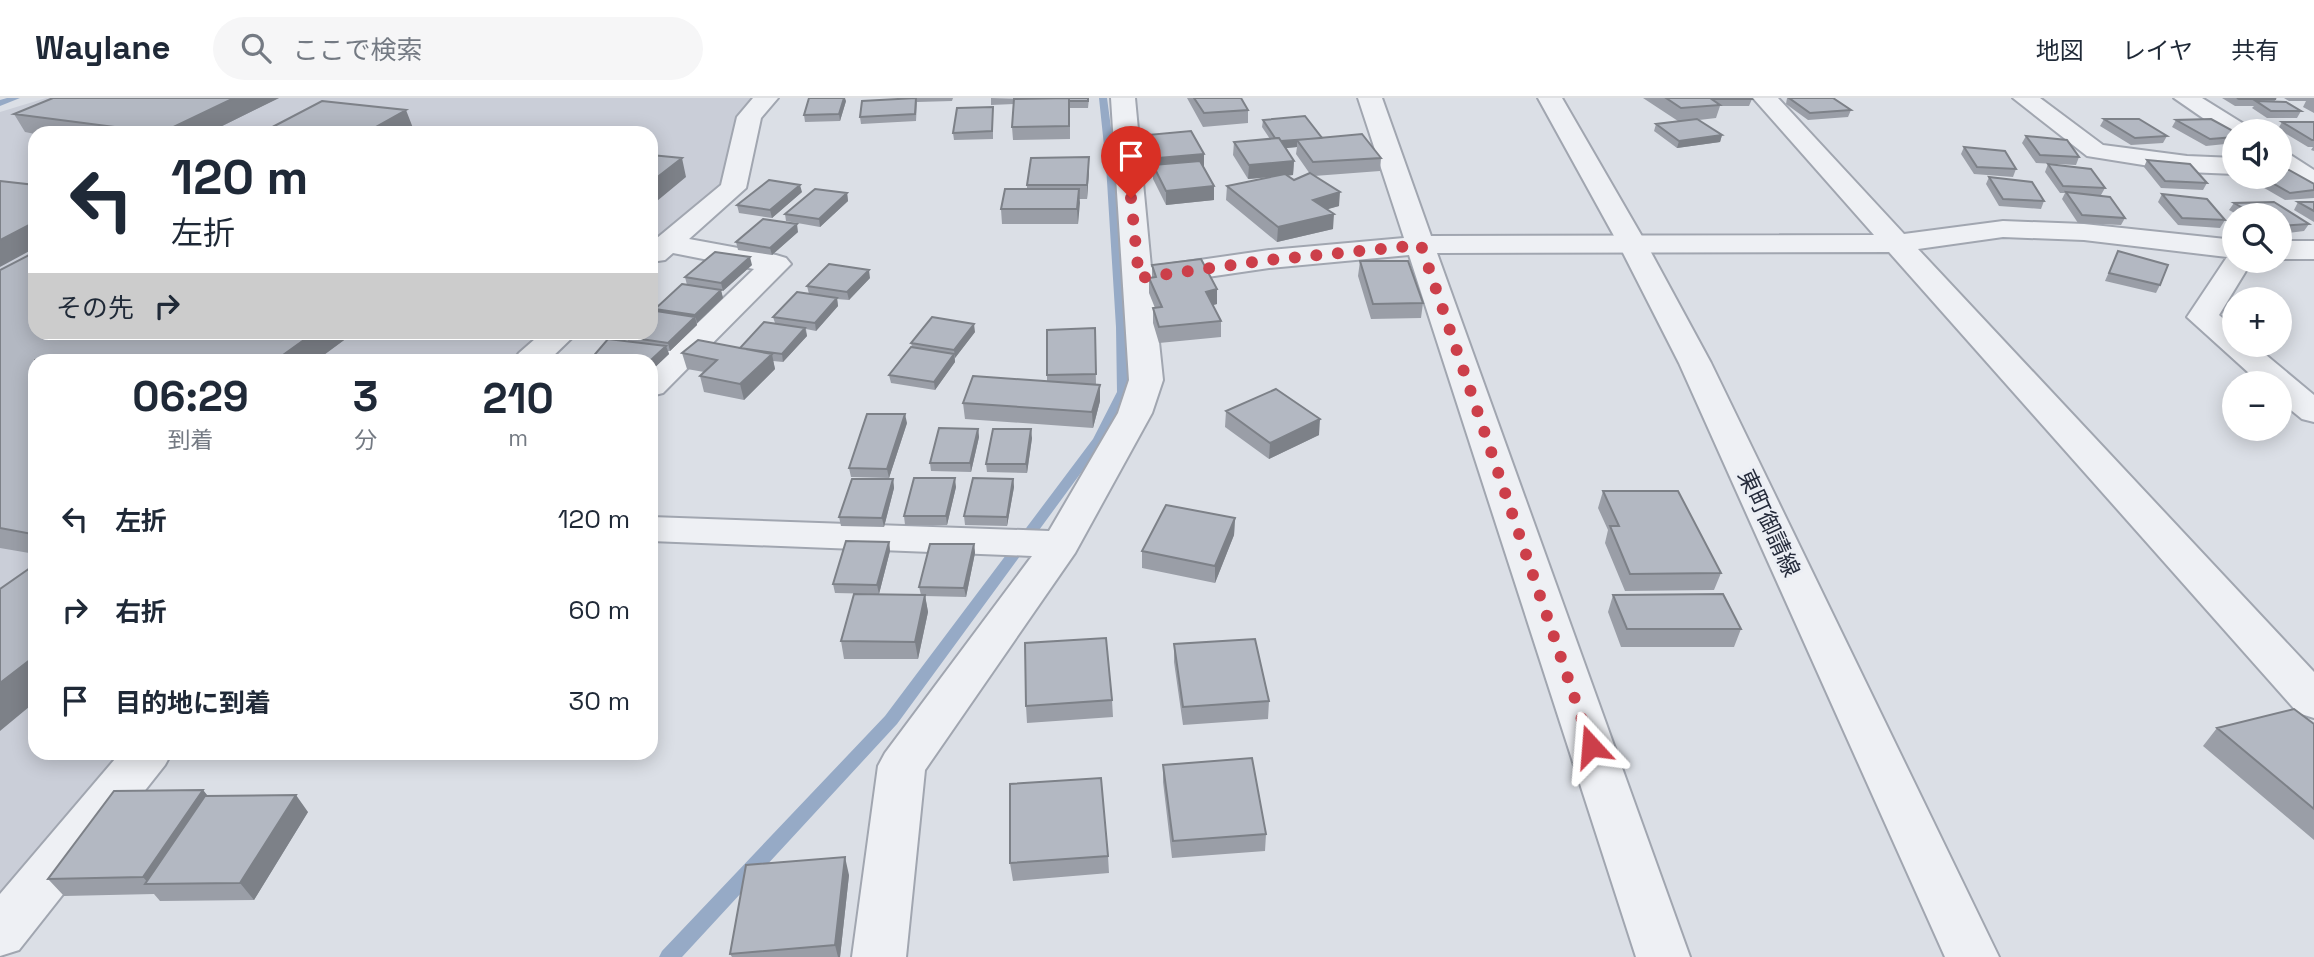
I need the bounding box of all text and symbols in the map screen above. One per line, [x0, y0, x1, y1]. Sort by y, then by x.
search box [213, 17, 703, 80]
text: Waylane [35, 27, 171, 69]
icon: search [237, 29, 275, 67]
text: ここで検索 [293, 33, 423, 67]
text: 地図 [2036, 35, 2084, 66]
text: レイヤ [2122, 35, 2193, 66]
text: 共有 [2231, 35, 2279, 66]
map controls [2222, 119, 2292, 441]
button: sound [2222, 119, 2292, 189]
pin [1101, 126, 1161, 198]
icon: arrive [1112, 137, 1150, 175]
text: 120 m [171, 146, 308, 208]
icon: left [56, 154, 147, 245]
button: search [2222, 203, 2292, 273]
text: 左折 [171, 213, 235, 253]
icon: right [148, 287, 186, 325]
button: + [2222, 287, 2292, 357]
text: その先 [56, 291, 134, 325]
text: 06:29 [132, 370, 249, 423]
text: 3 [353, 370, 378, 423]
button: − [2222, 371, 2292, 441]
text: 210 [483, 372, 554, 425]
text: m [508, 423, 528, 453]
text: 到着 [167, 425, 213, 455]
text: 分 [354, 425, 377, 455]
street label: 東町御請線 [1731, 465, 1807, 581]
icon: left [56, 500, 94, 538]
text: 120 m [558, 502, 630, 536]
text: 左折 [115, 504, 167, 538]
icon: right [56, 591, 94, 629]
text: 60 m [568, 593, 630, 627]
text: 右折 [115, 595, 167, 629]
icon: arrive [56, 682, 94, 720]
text: 30 m [569, 684, 630, 718]
text: 目的地に到着 [115, 686, 271, 720]
position arrow [1554, 709, 1628, 783]

